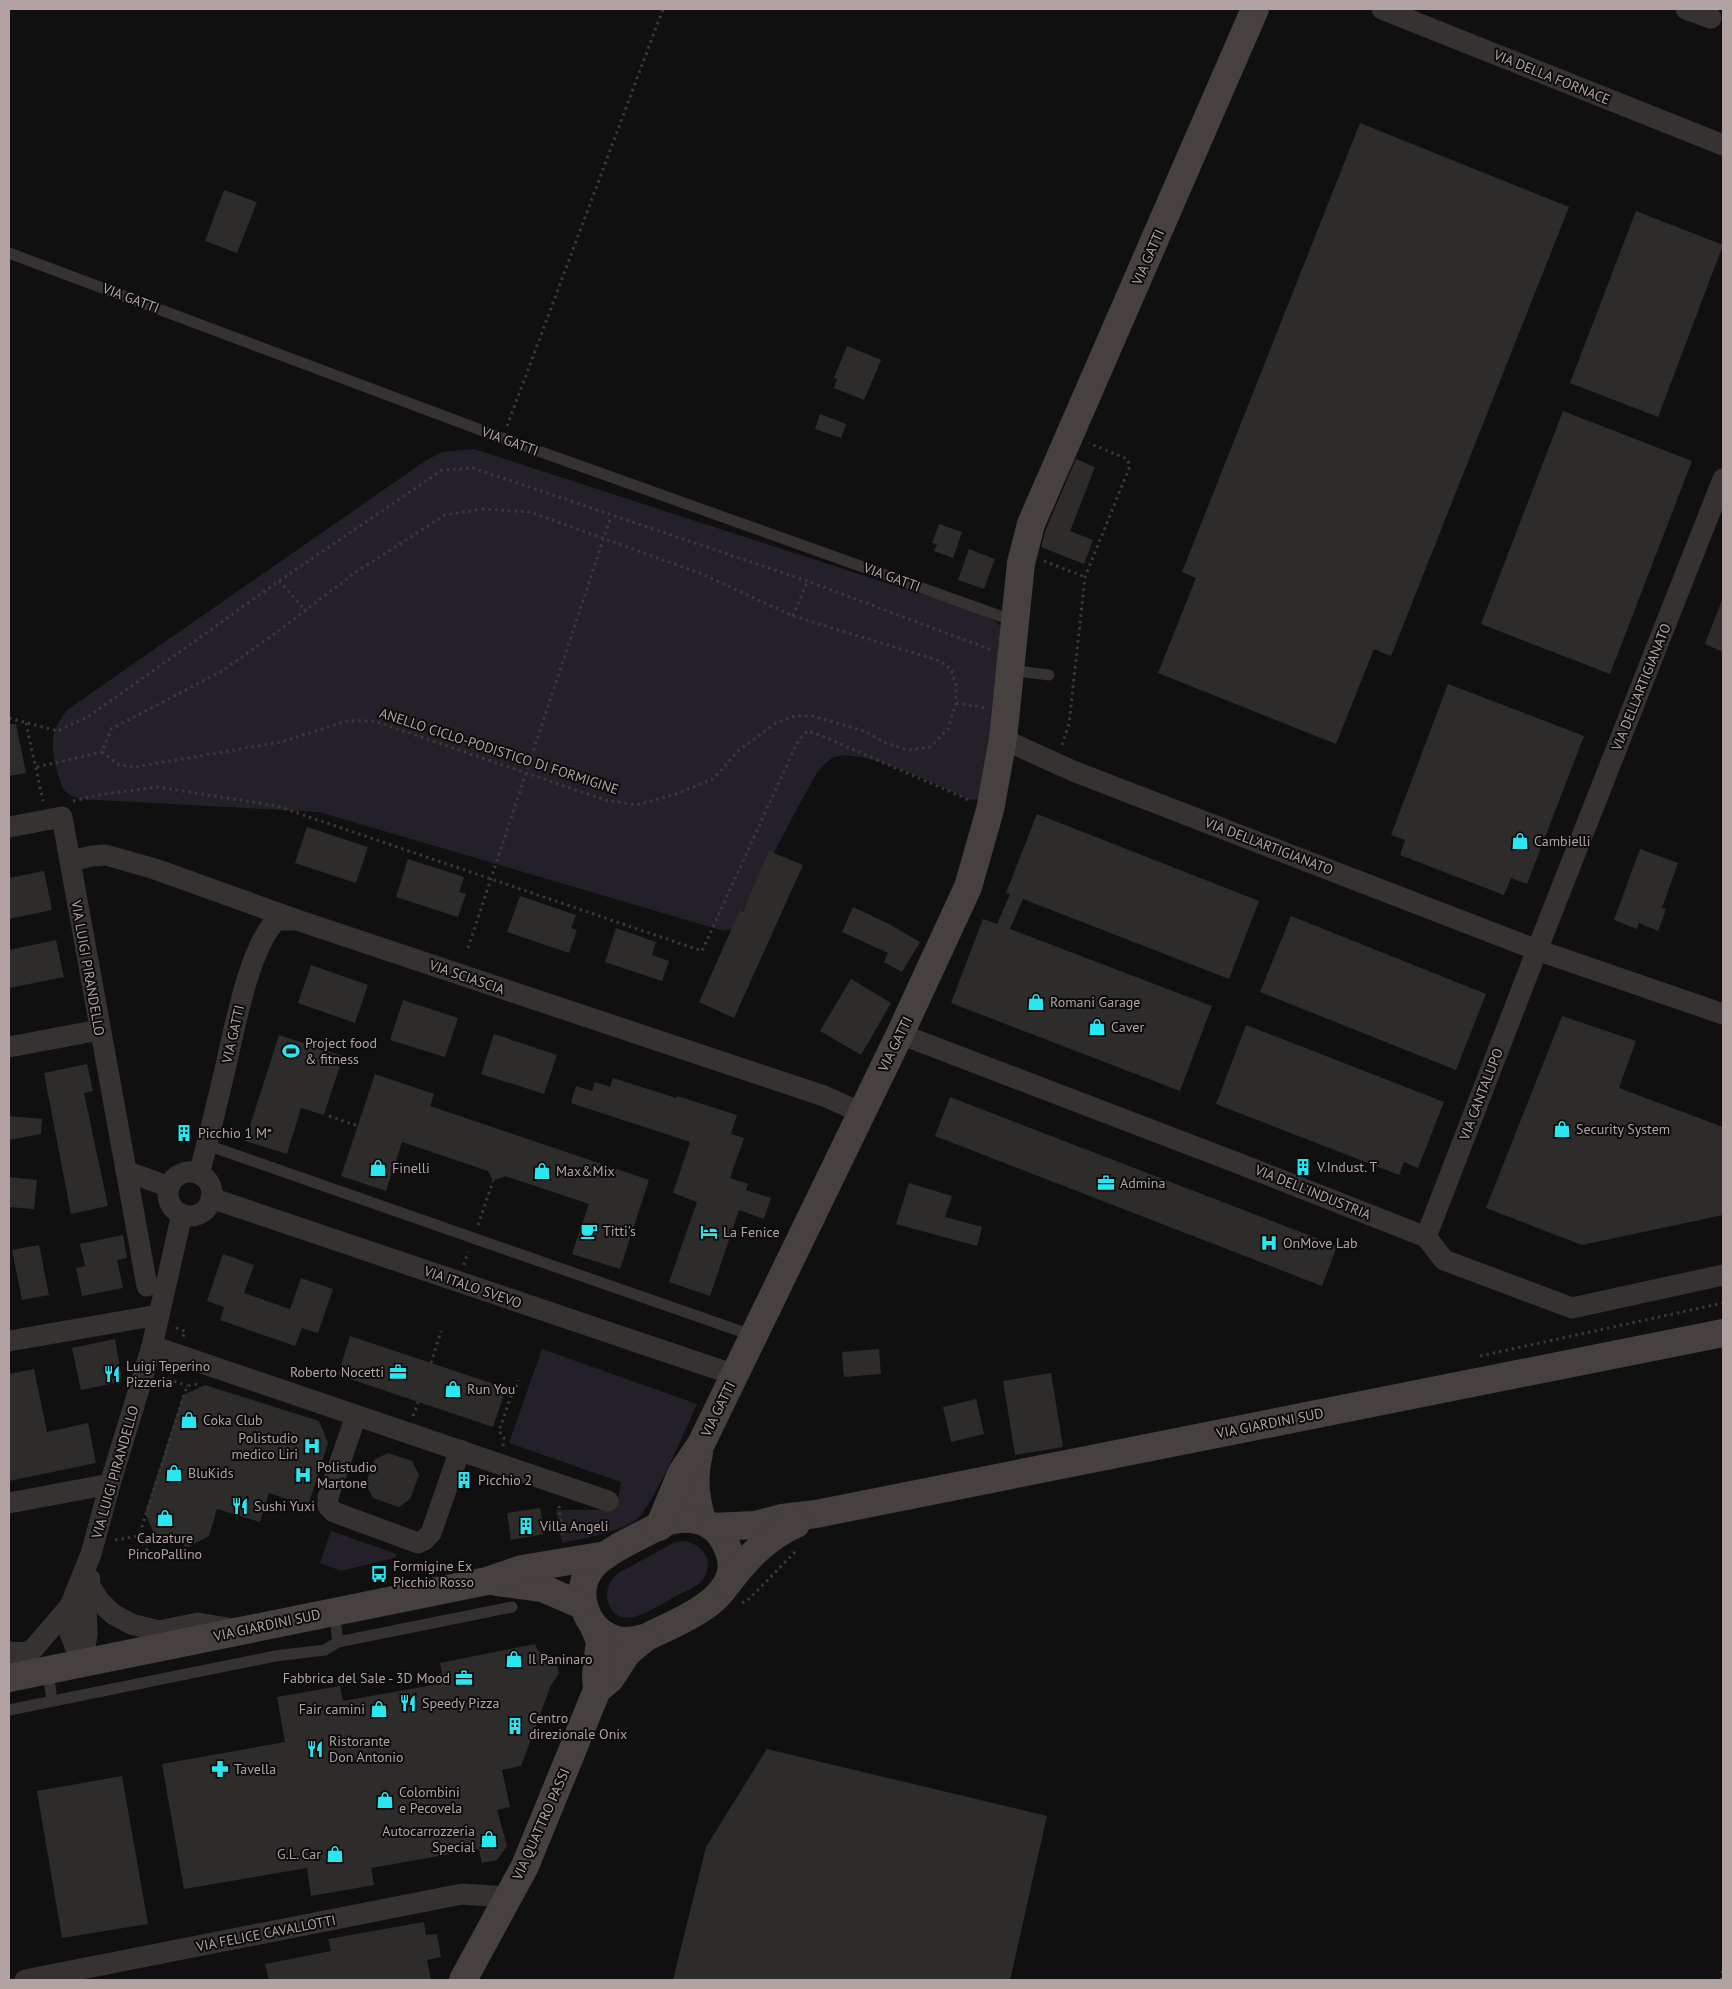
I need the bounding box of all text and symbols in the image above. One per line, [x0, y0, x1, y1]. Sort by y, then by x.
street label: VIA DELLA FORNACE [1490, 45, 1613, 109]
street label: VIA GATTI [1127, 226, 1168, 289]
street label: VIA GATTI [99, 279, 162, 317]
street label: VIA GATTI [478, 422, 541, 460]
street label: VIA GATTI [860, 558, 923, 596]
street label: VIA DELL'ARTIGIANATO [1607, 621, 1675, 754]
street label: ANELLO CICLO-PODISTICO DI FORMIGINE [377, 704, 621, 798]
street label: VIA DELL'ARTIGIANATO [1201, 813, 1336, 879]
shop icon: Cambielli [1510, 831, 1530, 851]
place label: Cambielli [1534, 832, 1590, 850]
street label: VIA LUIGI PIRANDELLO [67, 898, 109, 1037]
street label: VIA SCIASCIA [426, 955, 508, 999]
shop icon: Romani Garage [1026, 992, 1046, 1012]
place label: Romani Garage [1050, 993, 1140, 1011]
street label: VIA GATTI [217, 1003, 248, 1066]
street label: VIA GATTI [874, 1013, 916, 1075]
shop icon: Caver [1087, 1017, 1107, 1037]
place label: Caver [1111, 1018, 1144, 1036]
place label: Project food & fitness [305, 1034, 377, 1068]
sports icon: Project food & fitness [281, 1041, 301, 1061]
street label: VIA CANTALUPO [1455, 1045, 1507, 1144]
shop icon: Security System [1552, 1119, 1572, 1139]
place label: Security System [1576, 1120, 1670, 1138]
building icon: Picchio 1 M* [174, 1123, 194, 1143]
place label: Picchio 1 M* [198, 1124, 272, 1142]
building icon: V.Indust. T [1293, 1157, 1313, 1177]
shop icon: Finelli [368, 1158, 388, 1178]
place label: V.Indust. T [1316, 1158, 1378, 1176]
place label: Finelli [392, 1159, 430, 1177]
street label: VIA DELL'INDUSTRIA [1251, 1160, 1374, 1224]
shop icon: Max&Mix [532, 1161, 552, 1181]
place label: Max&Mix [556, 1162, 615, 1180]
office icon: Admina [1096, 1173, 1116, 1193]
place label: Admina [1120, 1174, 1165, 1192]
cafe icon: Titti's [579, 1221, 599, 1241]
place label: Titti's [603, 1222, 636, 1240]
hotel icon: La Fenice [699, 1222, 719, 1242]
place label: La Fenice [723, 1223, 780, 1241]
hospital icon: OnMove Lab [1259, 1233, 1279, 1253]
place label: OnMove Lab [1283, 1234, 1358, 1252]
street label: VIA ITALO SVEVO [421, 1262, 524, 1312]
place label: Luigi Teperino Pizzeria [126, 1357, 210, 1391]
office icon: Roberto Nocetti [388, 1362, 408, 1382]
place label: Roberto Nocetti [290, 1363, 384, 1381]
restaurant icon: Luigi Teperino Pizzeria [102, 1364, 122, 1384]
street label: VIA GATTI [697, 1378, 739, 1440]
shop icon: Run You [443, 1379, 463, 1399]
place label: Run You [467, 1380, 515, 1398]
street label: VIA LUIGI PIRANDELLO [87, 1403, 143, 1542]
street label: VIA GIARDINI SUD [1214, 1404, 1325, 1442]
shop icon: Coka Club [179, 1410, 199, 1430]
place label: Coka Club [203, 1411, 263, 1429]
place label: Polistudio medico Liri [232, 1429, 298, 1463]
hospital icon: Polistudio medico Liri [302, 1436, 322, 1456]
place label: Polistudio Martone [317, 1458, 377, 1492]
shop icon: BluKids [164, 1463, 184, 1483]
place label: BluKids [188, 1464, 234, 1482]
hospital icon: Polistudio Martone [293, 1465, 313, 1485]
building icon: Picchio 2 [454, 1470, 474, 1490]
place label: Picchio 2 [478, 1471, 532, 1489]
restaurant icon: Sushi Yuxi [230, 1496, 250, 1516]
place label: Sushi Yuxi [254, 1497, 315, 1515]
shop icon: Calzature PincoPallino [155, 1508, 175, 1528]
building icon: Villa Angeli [516, 1516, 536, 1536]
place label: Villa Angeli [539, 1517, 608, 1535]
place label: Calzature PincoPallino [128, 1529, 202, 1563]
place label: Formigine Ex Picchio Rosso [393, 1557, 474, 1591]
bus stop icon: Formigine Ex Picchio Rosso [369, 1564, 389, 1584]
street label: VIA GIARDINI SUD [211, 1605, 322, 1645]
shop icon: Il Paninaro [504, 1649, 524, 1669]
place label: Il Paninaro [528, 1650, 592, 1668]
office icon: Fabbrica del Sale - 3D Mood [454, 1668, 474, 1688]
place label: Fabbrica del Sale - 3D Mood [283, 1669, 450, 1687]
restaurant icon: Speedy Pizza [398, 1693, 418, 1713]
place label: Speedy Pizza [422, 1694, 499, 1712]
shop icon: Fair camini [369, 1699, 389, 1719]
place label: Fair camini [299, 1700, 365, 1718]
place label: Centro direzionale Onix [529, 1709, 627, 1743]
building icon: Centro direzionale Onix [505, 1716, 525, 1736]
place label: Ristorante Don Antonio [329, 1732, 403, 1766]
restaurant icon: Ristorante Don Antonio [305, 1739, 325, 1759]
pharmacy icon: Tavella [210, 1759, 230, 1779]
place label: Tavella [234, 1760, 276, 1778]
street label: VIA QUATTRO PASSI [508, 1765, 574, 1884]
place label: Colombini e Pecovela [399, 1783, 462, 1817]
shop icon: Colombini e Pecovela [375, 1790, 395, 1810]
place label: Autocarrozzeria Special [382, 1822, 475, 1856]
shop icon: Autocarrozzeria Special [479, 1829, 499, 1849]
shop icon: G.L. Car [325, 1844, 345, 1864]
place label: G.L. Car [277, 1845, 321, 1863]
street label: VIA FELICE CAVALLOTTI [194, 1911, 337, 1956]

